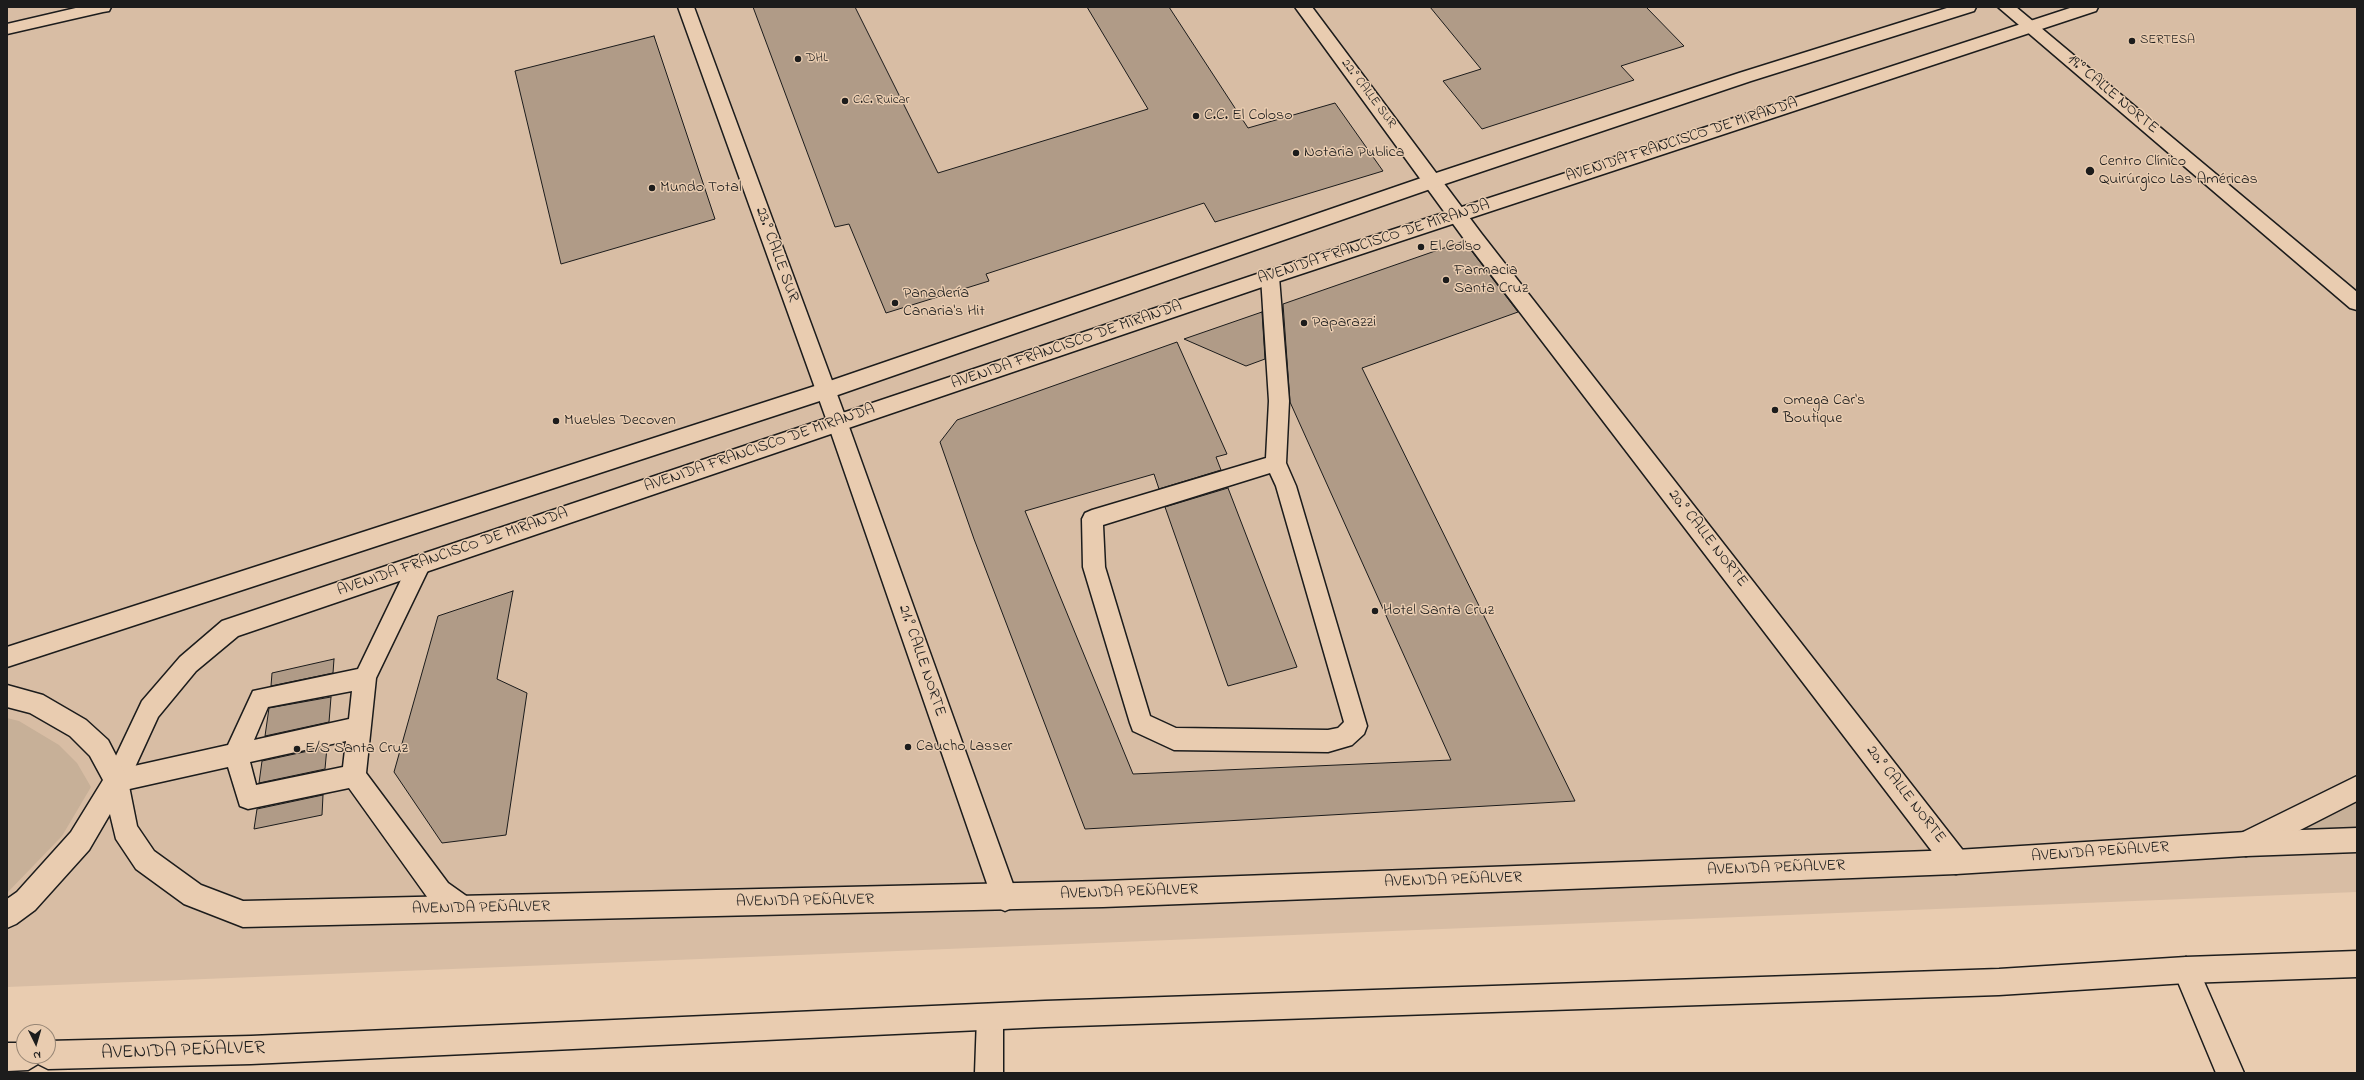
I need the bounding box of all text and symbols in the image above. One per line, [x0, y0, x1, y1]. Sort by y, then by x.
place label: SERTESA [2140, 33, 2195, 49]
marker: SERTESA [2127, 36, 2137, 46]
place label: DHL [806, 51, 828, 67]
street label: 19.° CALLE NORTE [2062, 51, 2162, 139]
marker: DHL [793, 54, 803, 64]
street label: 22.° CALLE SUR [1337, 57, 1399, 131]
place label: C.C. Ruicar [853, 93, 910, 109]
street label: AVENIDA FRANCISCO DE MIRANDA [1564, 94, 1800, 188]
marker: C.C. Ruicar [840, 96, 850, 106]
place label: C.C. El Coloso [1204, 106, 1293, 126]
marker: C.C. El Coloso [1191, 111, 1201, 121]
place label: Notaria Publica [1304, 143, 1404, 163]
marker: Notaria Publica [1291, 148, 1301, 158]
place label: Centro Clínico Quirúrgico Las Américas [2099, 152, 2258, 190]
marker: Centro Clínico Quirúrgico Las Américas [2084, 165, 2096, 177]
place label: Mundo Total [660, 178, 742, 198]
marker: Mundo Total [647, 183, 657, 193]
street label: AVENIDA FRANCISCO DE MIRANDA [1256, 196, 1492, 290]
street label: 23.° CALLE SUR [750, 205, 802, 305]
place label: El Colso [1429, 237, 1481, 257]
marker: El Colso [1416, 242, 1426, 252]
place label: Farmacia Santa Cruz [1454, 261, 1528, 299]
marker: Farmacia Santa Cruz [1441, 275, 1451, 285]
place label: Panadería Canaria's Hit [903, 284, 985, 322]
street label: AVENIDA FRANCISCO DE MIRANDA [949, 297, 1185, 395]
marker: Panadería Canaria's Hit [890, 298, 900, 308]
place label: Paparazzi [1312, 313, 1376, 333]
marker: Paparazzi [1299, 318, 1309, 328]
place label: Omega Car's Boutique [1783, 391, 1865, 429]
street label: AVENIDA FRANCISCO DE MIRANDA [642, 400, 878, 498]
marker: Omega Car's Boutique [1770, 405, 1780, 415]
place label: Muebles Decoven [564, 411, 676, 431]
marker: Muebles Decoven [551, 416, 561, 426]
street label: 20.° CALLE NORTE [1663, 486, 1751, 592]
street label: AVENIDA FRANCISCO DE MIRANDA [335, 504, 571, 602]
place label: Hotel Santa Cruz [1383, 601, 1494, 621]
street label: 21.° CALLE NORTE [893, 603, 949, 719]
marker: Hotel Santa Cruz [1370, 606, 1380, 616]
place label: Caucho Lasser [916, 737, 1013, 757]
place label: E/S Santa Cruz [305, 739, 408, 759]
marker: Caucho Lasser [903, 742, 913, 752]
street label: 20.° CALLE NORTE [1861, 742, 1949, 848]
marker: E/S Santa Cruz [292, 744, 302, 754]
street label: AVENIDA PEÑALVER [2031, 839, 2169, 867]
street label: AVENIDA PEÑALVER [1707, 857, 1845, 881]
street label: AVENIDA PEÑALVER [1384, 869, 1522, 893]
street label: AVENIDA PEÑALVER [1060, 881, 1198, 905]
street label: AVENIDA PEÑALVER [736, 891, 874, 913]
street label: AVENIDA PEÑALVER [412, 898, 550, 920]
north arrow [16, 1024, 56, 1064]
street label: AVENIDA PEÑALVER [101, 1038, 265, 1066]
text: N [33, 1047, 41, 1063]

